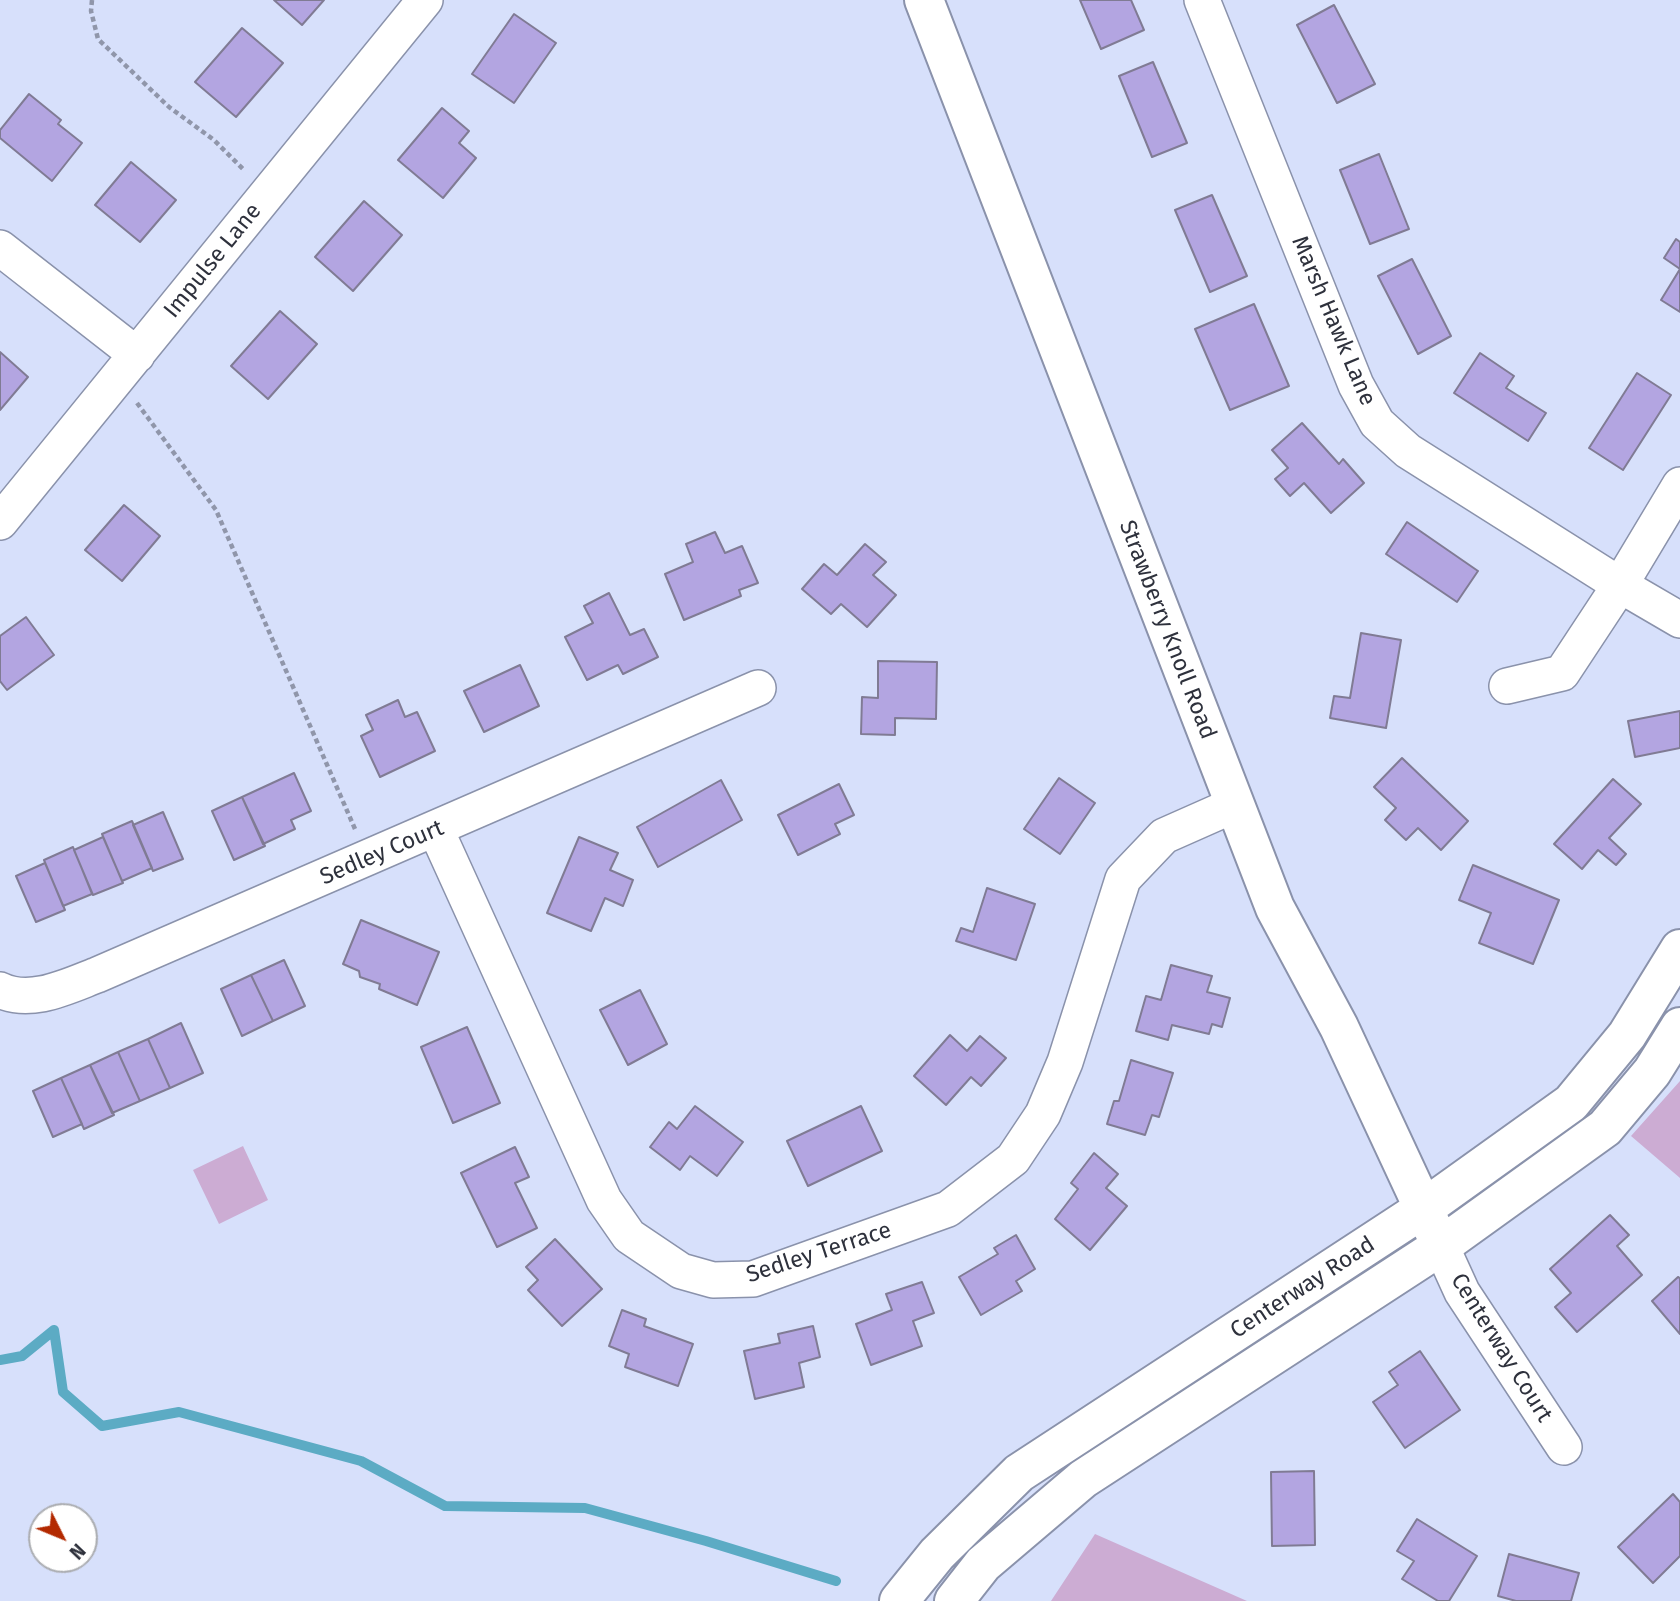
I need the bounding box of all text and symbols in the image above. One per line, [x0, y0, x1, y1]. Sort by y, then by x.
street label: Impulse Lane [158, 198, 268, 324]
street label: Marsh Hawk Lane [1285, 232, 1381, 410]
street label: Strawberry Knoll Road [1113, 517, 1221, 743]
street label: Sedley Court [316, 815, 448, 891]
street label: Sedley Terrace [743, 1217, 895, 1289]
street label: Centerway Road [1226, 1231, 1380, 1345]
street label: Centerway Court [1444, 1269, 1558, 1427]
north arrow [28, 1503, 98, 1573]
text: N [65, 1539, 90, 1564]

